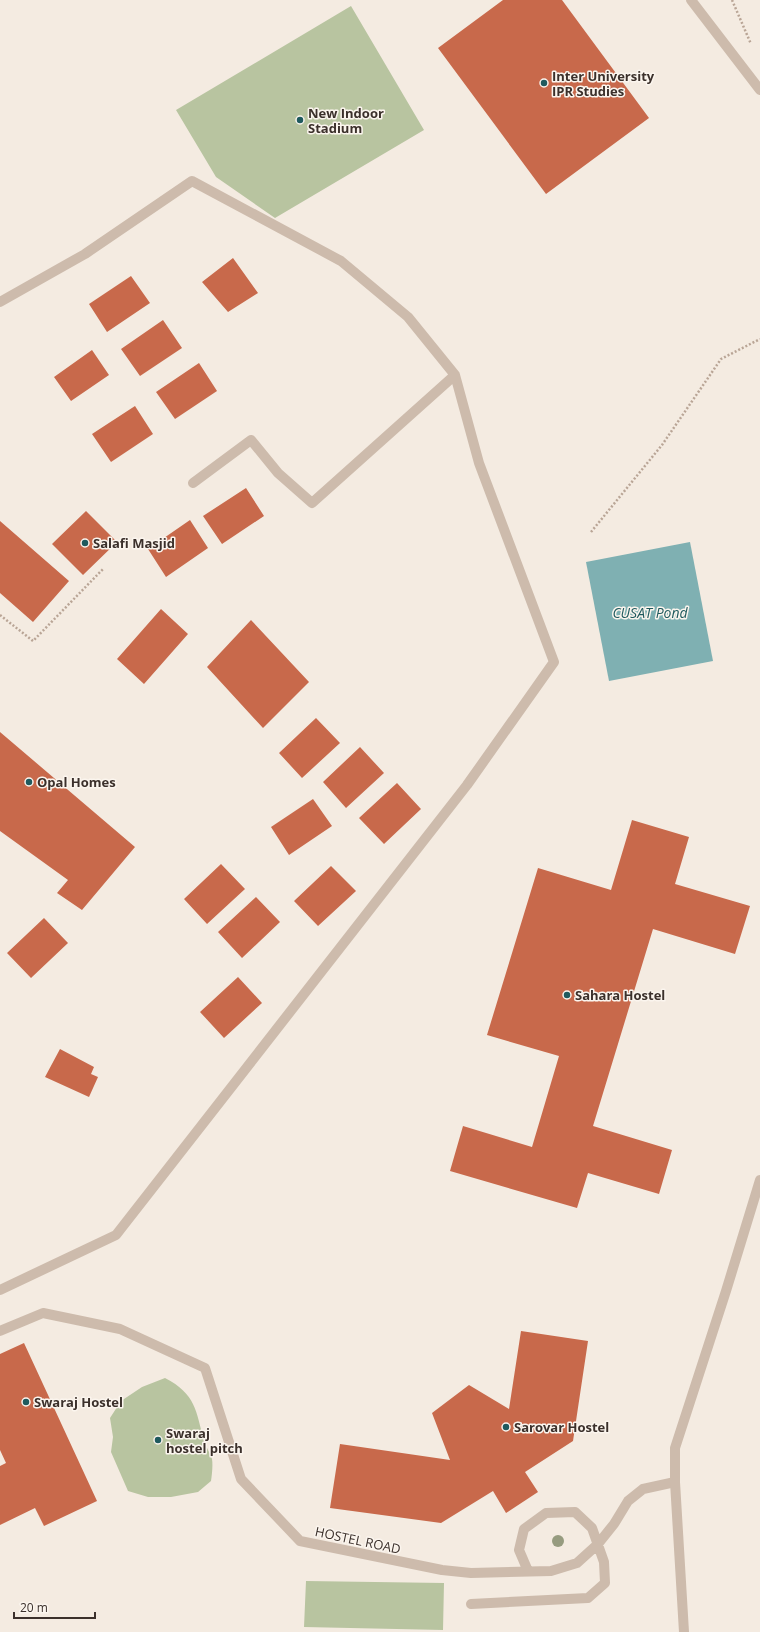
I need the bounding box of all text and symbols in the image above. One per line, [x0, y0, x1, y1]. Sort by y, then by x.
place label: Inter University IPR Studies [552, 67, 655, 100]
marker: Inter University IPR Studies [539, 78, 549, 88]
place label: New Indoor Stadium [308, 104, 384, 137]
marker: New Indoor Stadium [295, 115, 305, 125]
place label: Salafi Masjid [93, 534, 175, 552]
marker: Salafi Masjid [80, 538, 90, 548]
water label: CUSAT Pond [612, 603, 689, 622]
place label: Opal Homes [37, 773, 116, 791]
marker: Opal Homes [24, 777, 34, 787]
place label: Sahara Hostel [575, 986, 665, 1004]
marker: Sahara Hostel [562, 990, 572, 1000]
place label: Swaraj Hostel [34, 1393, 123, 1411]
marker: Swaraj Hostel [21, 1397, 31, 1407]
place label: Sarovar Hostel [514, 1418, 609, 1436]
marker: Sarovar Hostel [501, 1422, 511, 1432]
place label: Swaraj hostel pitch [166, 1424, 243, 1457]
marker: Swaraj hostel pitch [153, 1435, 163, 1445]
street label: HOSTEL ROAD [313, 1522, 403, 1558]
scale bar [14, 1594, 95, 1620]
text: 20 m [20, 1599, 48, 1616]

